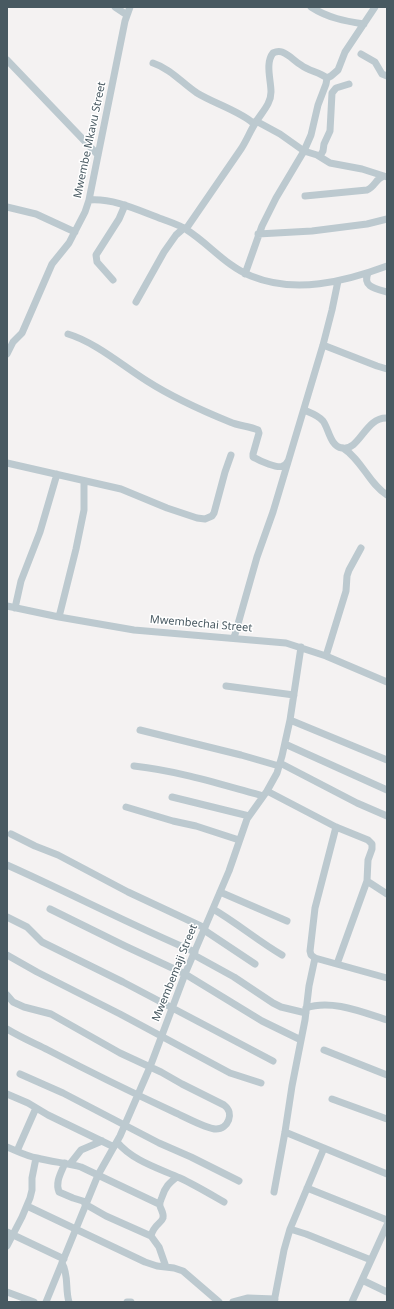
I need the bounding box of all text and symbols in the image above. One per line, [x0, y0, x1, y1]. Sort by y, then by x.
street label: Mwembe Mkavu Street [71, 80, 109, 200]
street label: Mwembechai Street [149, 613, 253, 635]
street label: Mwembemaji Street [149, 922, 201, 1024]

